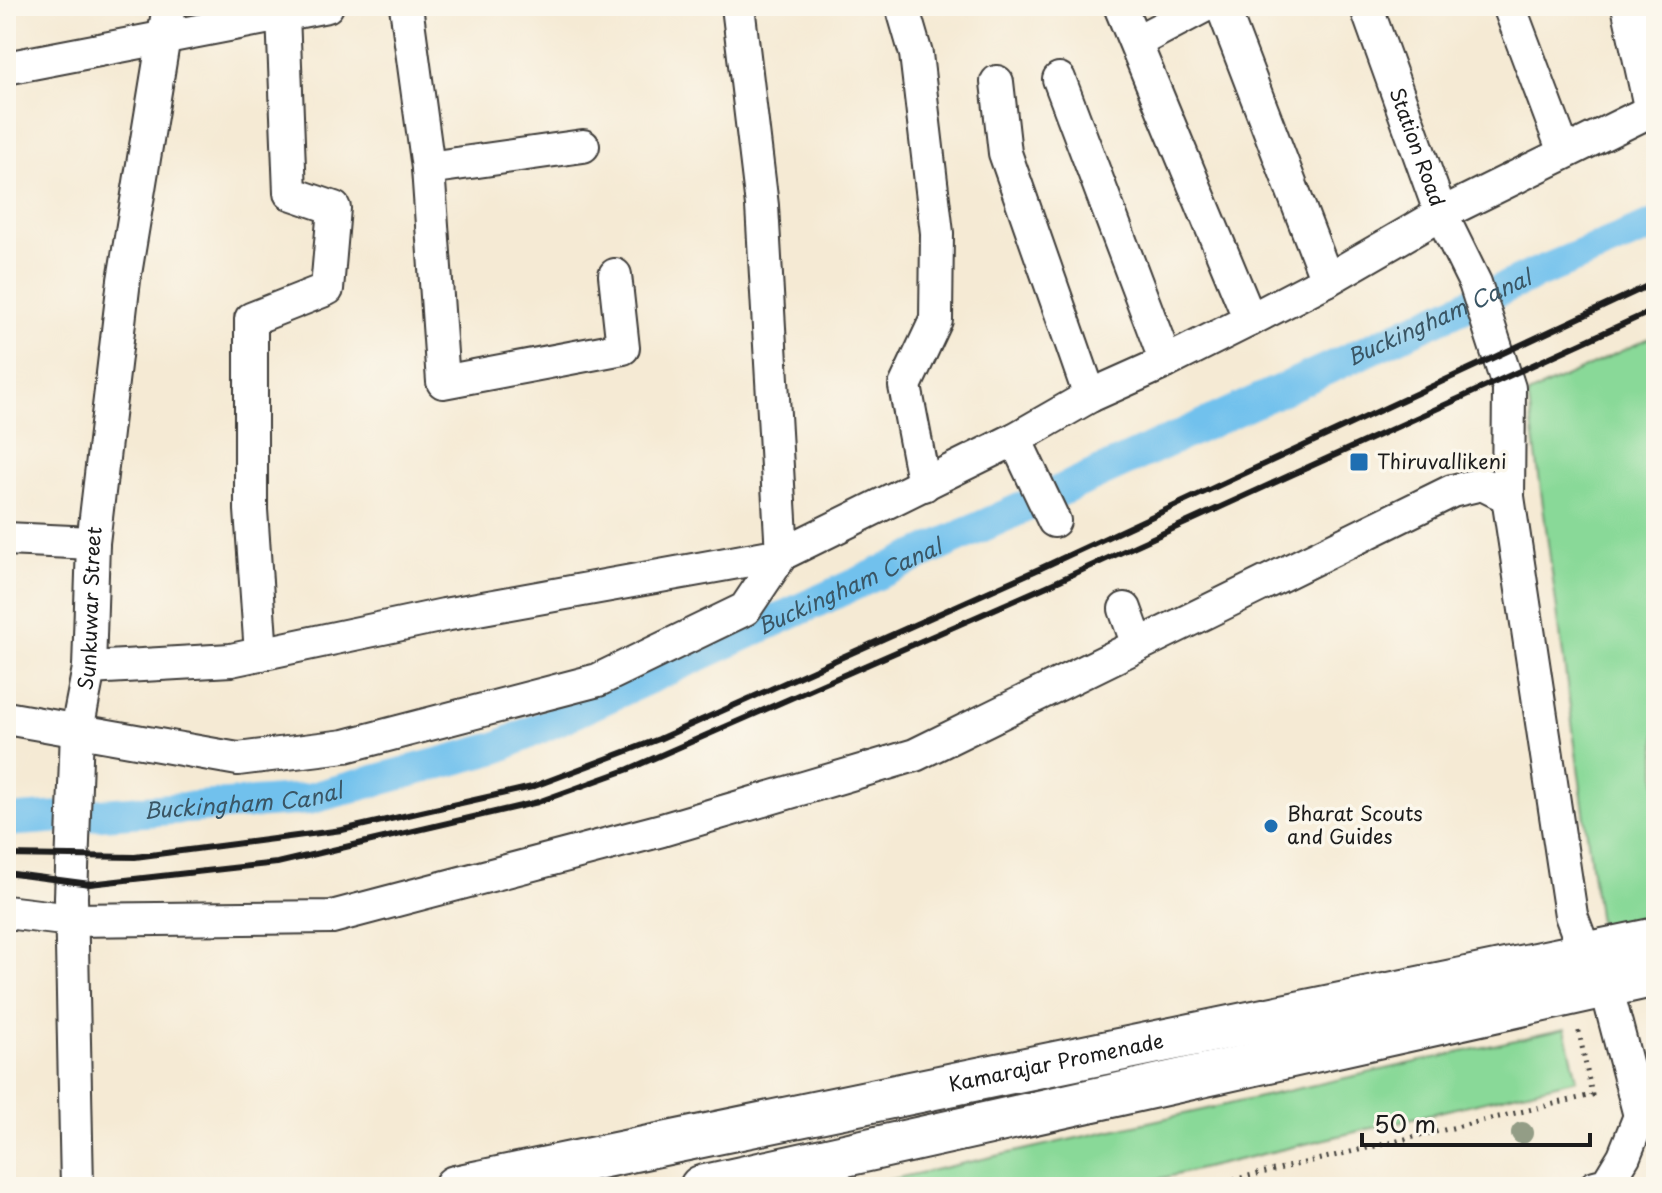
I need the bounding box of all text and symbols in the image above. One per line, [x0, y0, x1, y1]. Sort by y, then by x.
street label: Station Road [1383, 83, 1453, 210]
water label: Buckingham Canal [1341, 259, 1539, 373]
place label: Thiruvallikeni [1377, 446, 1507, 476]
marker: Thiruvallikeni [1348, 451, 1370, 473]
street label: Sunkuwar Street [69, 525, 109, 692]
water label: Buckingham Canal [751, 528, 949, 642]
water label: Buckingham Canal [143, 772, 348, 826]
place label: Bharat Scouts and Guides [1287, 798, 1423, 851]
marker: Bharat Scouts and Guides [1262, 817, 1280, 835]
street label: Kamarajar Promenade [946, 1025, 1166, 1099]
scale bar [1362, 1097, 1590, 1147]
text: 50 m [1374, 1105, 1436, 1141]

